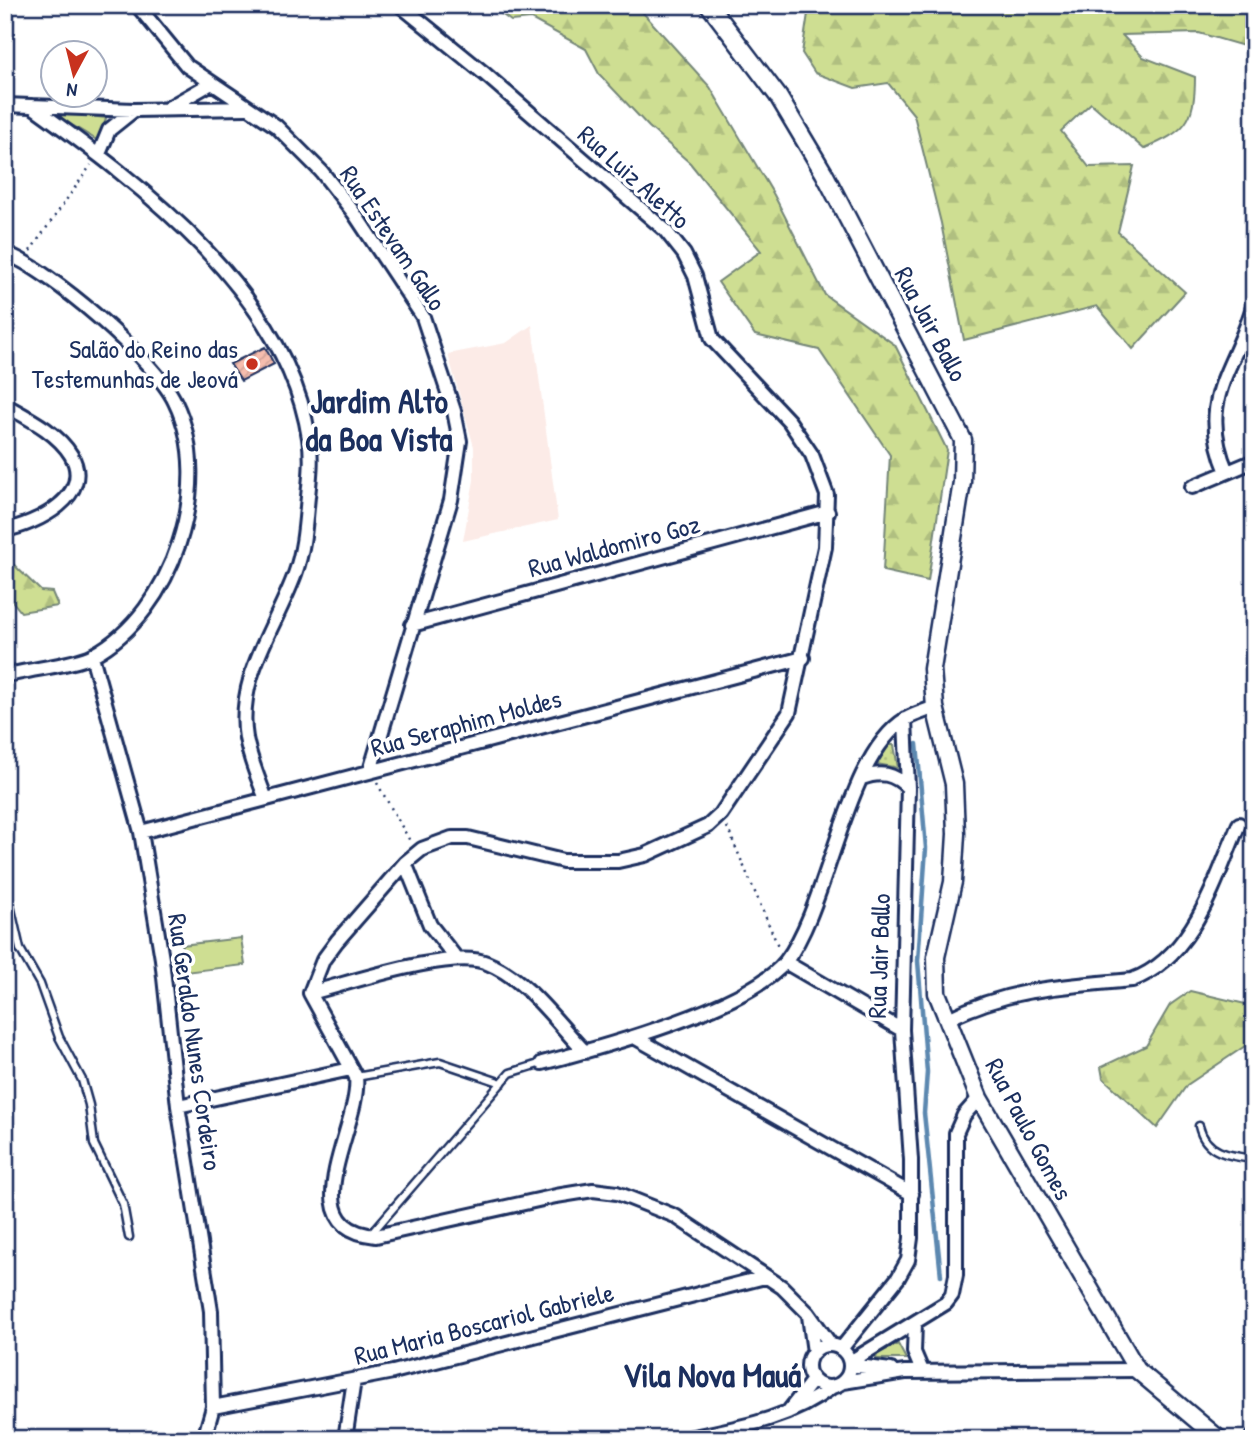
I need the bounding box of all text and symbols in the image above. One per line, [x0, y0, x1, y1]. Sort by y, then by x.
north arrow [38, 38, 108, 108]
text: N [65, 77, 79, 104]
street label: Rua Luiz Aletto [571, 117, 698, 236]
street label: Rua Estevam Gallo [332, 158, 455, 317]
street label: Rua Jair Ballo [887, 260, 976, 387]
place label: Salão do Reino das Testemunhas de Jeová [32, 331, 238, 396]
marker: Salão do Reino das Testemunhas de Jeová [244, 356, 260, 372]
district label: Jardim Alto da Boa Vista [306, 379, 453, 461]
street label: Rua Waldomiro Goz [524, 506, 703, 585]
street label: Rua Seraphim Moldes [367, 680, 565, 765]
street label: Rua Jair Ballo [859, 893, 898, 1019]
street label: Rua Geraldo Nunes Cordeiro [160, 911, 231, 1172]
street label: Rua Paulo Gomes [977, 1052, 1081, 1206]
street label: Rua Maria Boscariol Gabriele [351, 1274, 617, 1373]
district label: Vila Nova Mauá [623, 1353, 801, 1397]

